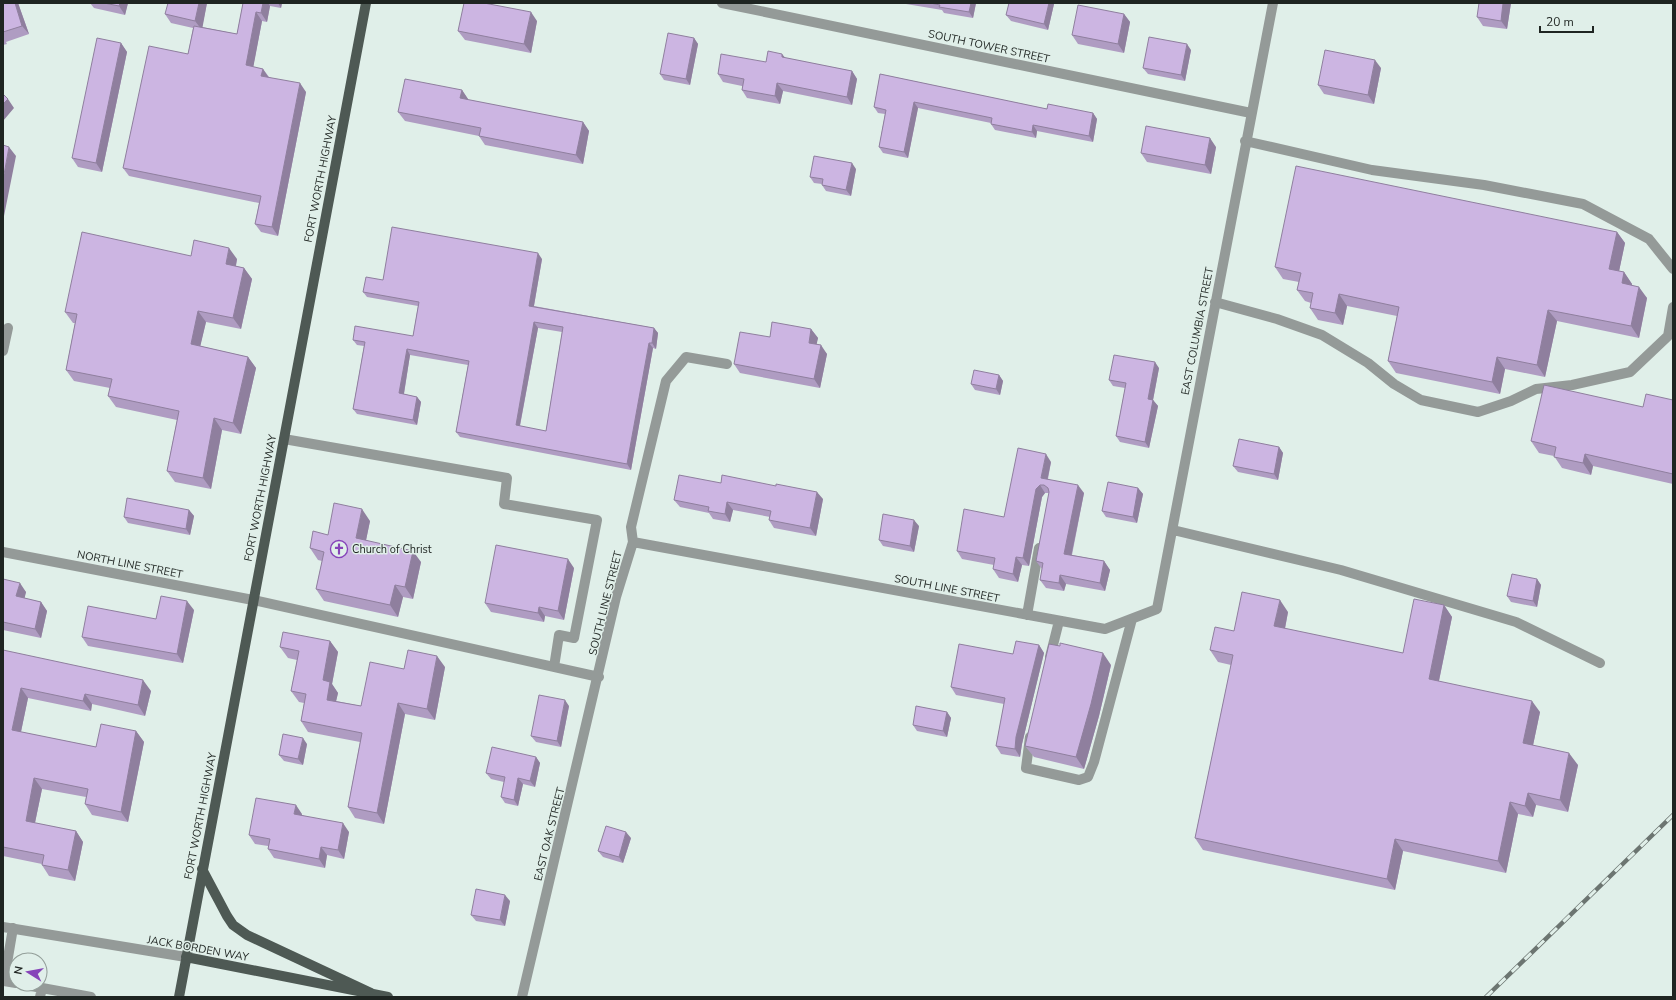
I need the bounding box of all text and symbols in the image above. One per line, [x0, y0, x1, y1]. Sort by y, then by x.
scale bar [1540, 8, 1593, 34]
text: 20 m [1546, 14, 1574, 30]
street label: SOUTH TOWER STREET [927, 26, 1051, 67]
street label: FORT WORTH HIGHWAY [301, 114, 340, 244]
street label: EAST COLUMBIA STREET [1178, 266, 1217, 396]
street label: FORT WORTH HIGHWAY [241, 433, 280, 563]
church icon: Church of Christ [329, 539, 349, 559]
place label: Church of Christ [352, 542, 432, 557]
street label: NORTH LINE STREET [76, 547, 185, 582]
street label: SOUTH LINE STREET [585, 549, 626, 657]
street label: SOUTH LINE STREET [893, 571, 1001, 606]
street label: FORT WORTH HIGHWAY [181, 751, 220, 881]
street label: EAST OAK STREET [531, 785, 568, 883]
street label: JACK BORDEN WAY [145, 932, 250, 965]
north arrow [8, 952, 48, 992]
text: N [11, 965, 27, 976]

